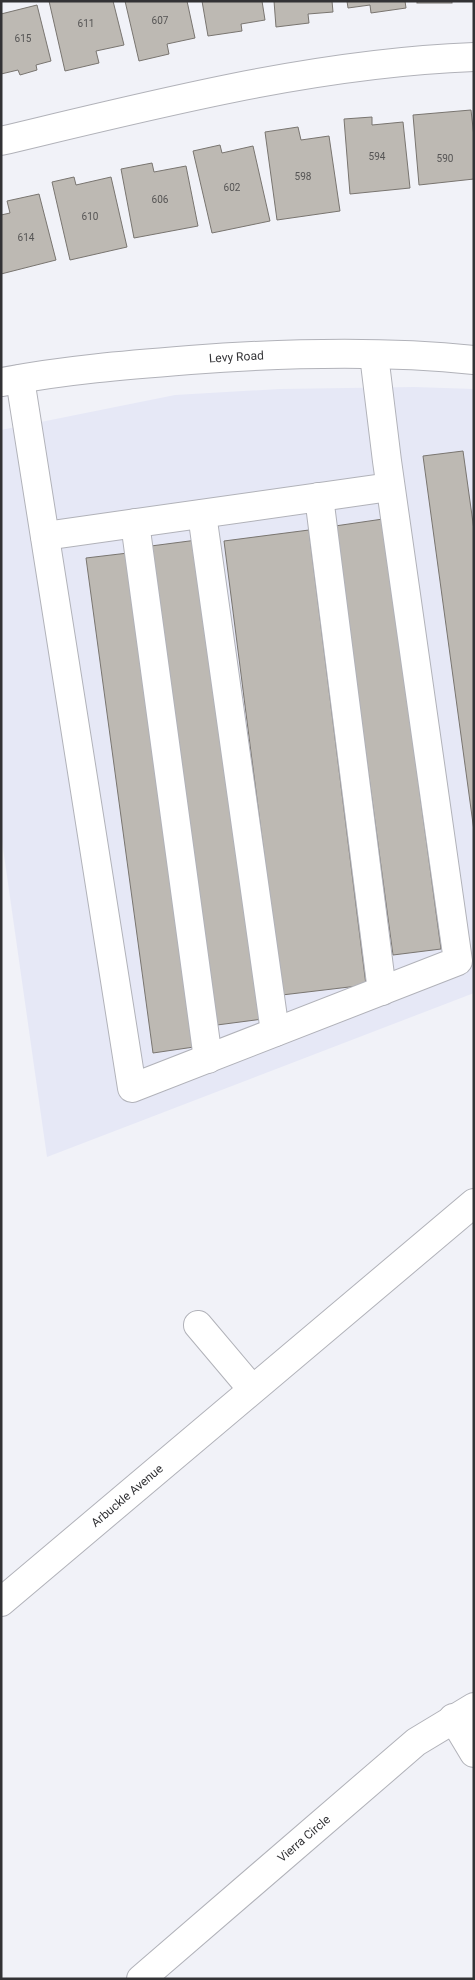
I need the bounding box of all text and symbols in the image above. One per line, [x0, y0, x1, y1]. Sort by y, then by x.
house number: 607 [152, 15, 169, 26]
house number: 611 [78, 18, 94, 29]
house number: 615 [15, 33, 32, 44]
house number: 594 [369, 151, 386, 162]
house number: 590 [437, 153, 454, 164]
house number: 598 [295, 171, 312, 182]
house number: 602 [224, 182, 241, 193]
house number: 606 [152, 194, 169, 205]
house number: 610 [82, 211, 99, 222]
house number: 614 [18, 232, 35, 243]
street label: Levy Road [208, 348, 264, 366]
street label: Arbuckle Avenue [88, 1461, 166, 1530]
street label: Vierra Circle [275, 1812, 333, 1865]

